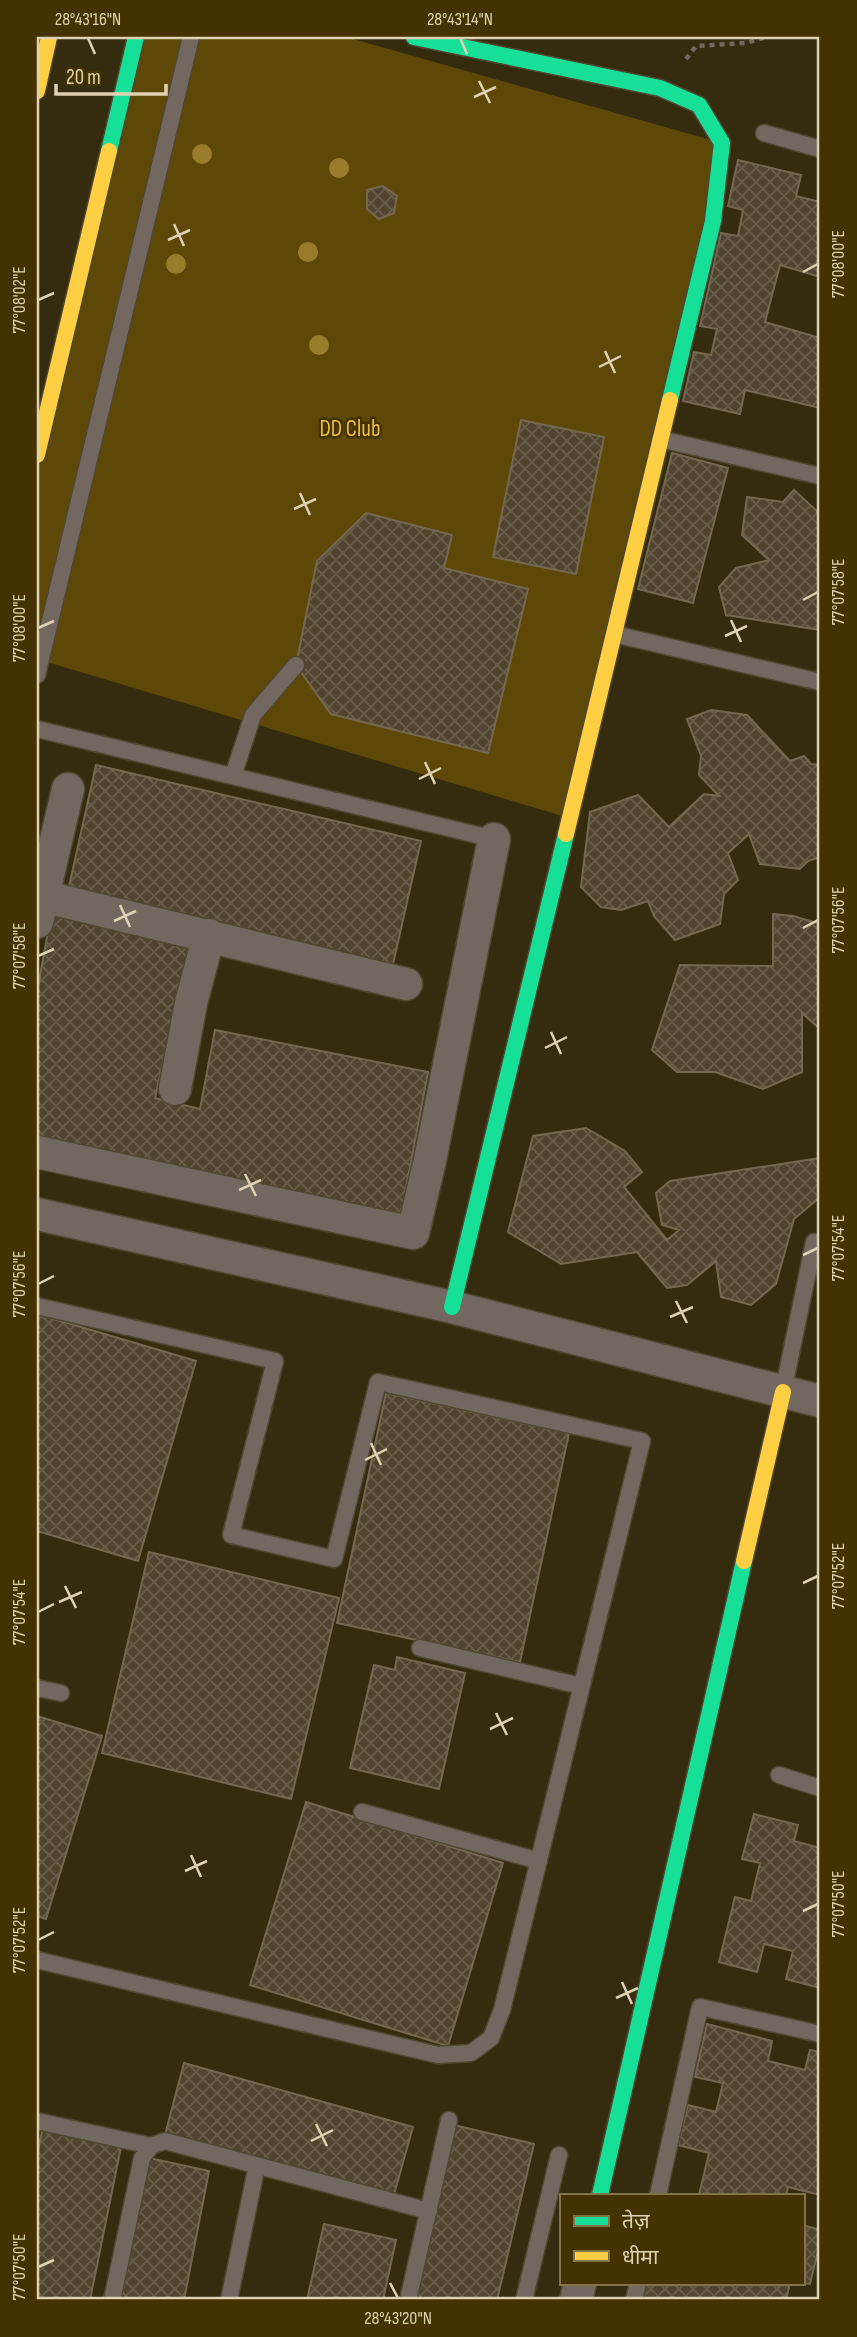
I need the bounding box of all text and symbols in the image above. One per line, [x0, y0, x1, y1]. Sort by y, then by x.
text: 28°43'16"N [55, 9, 121, 30]
text: 28°43'14"N [427, 9, 493, 30]
scale bar [56, 52, 166, 96]
text: 20 m [66, 65, 101, 90]
text: 77°08'00"E [828, 230, 849, 298]
text: 77°08'02"E [9, 266, 30, 334]
park label: DD Club [320, 415, 380, 443]
text: 77°07'58"E [828, 559, 849, 625]
text: 77°08'00"E [9, 594, 30, 662]
text: 77°07'56"E [828, 887, 849, 953]
text: 77°07'58"E [9, 923, 30, 989]
text: 77°07'54"E [828, 1215, 849, 1281]
text: 77°07'56"E [9, 1251, 30, 1317]
text: 77°07'52"E [828, 1543, 849, 1609]
text: 77°07'54"E [9, 1579, 30, 1645]
text: 77°07'50"E [828, 1871, 849, 1937]
text: 77°07'52"E [9, 1907, 30, 1973]
legend [560, 2194, 804, 2284]
text: तेज़ [622, 2209, 650, 2234]
text: 77°07'50"E [9, 2234, 30, 2300]
text: धीमा [622, 2245, 659, 2270]
text: 28°43'20"N [364, 2308, 432, 2329]

